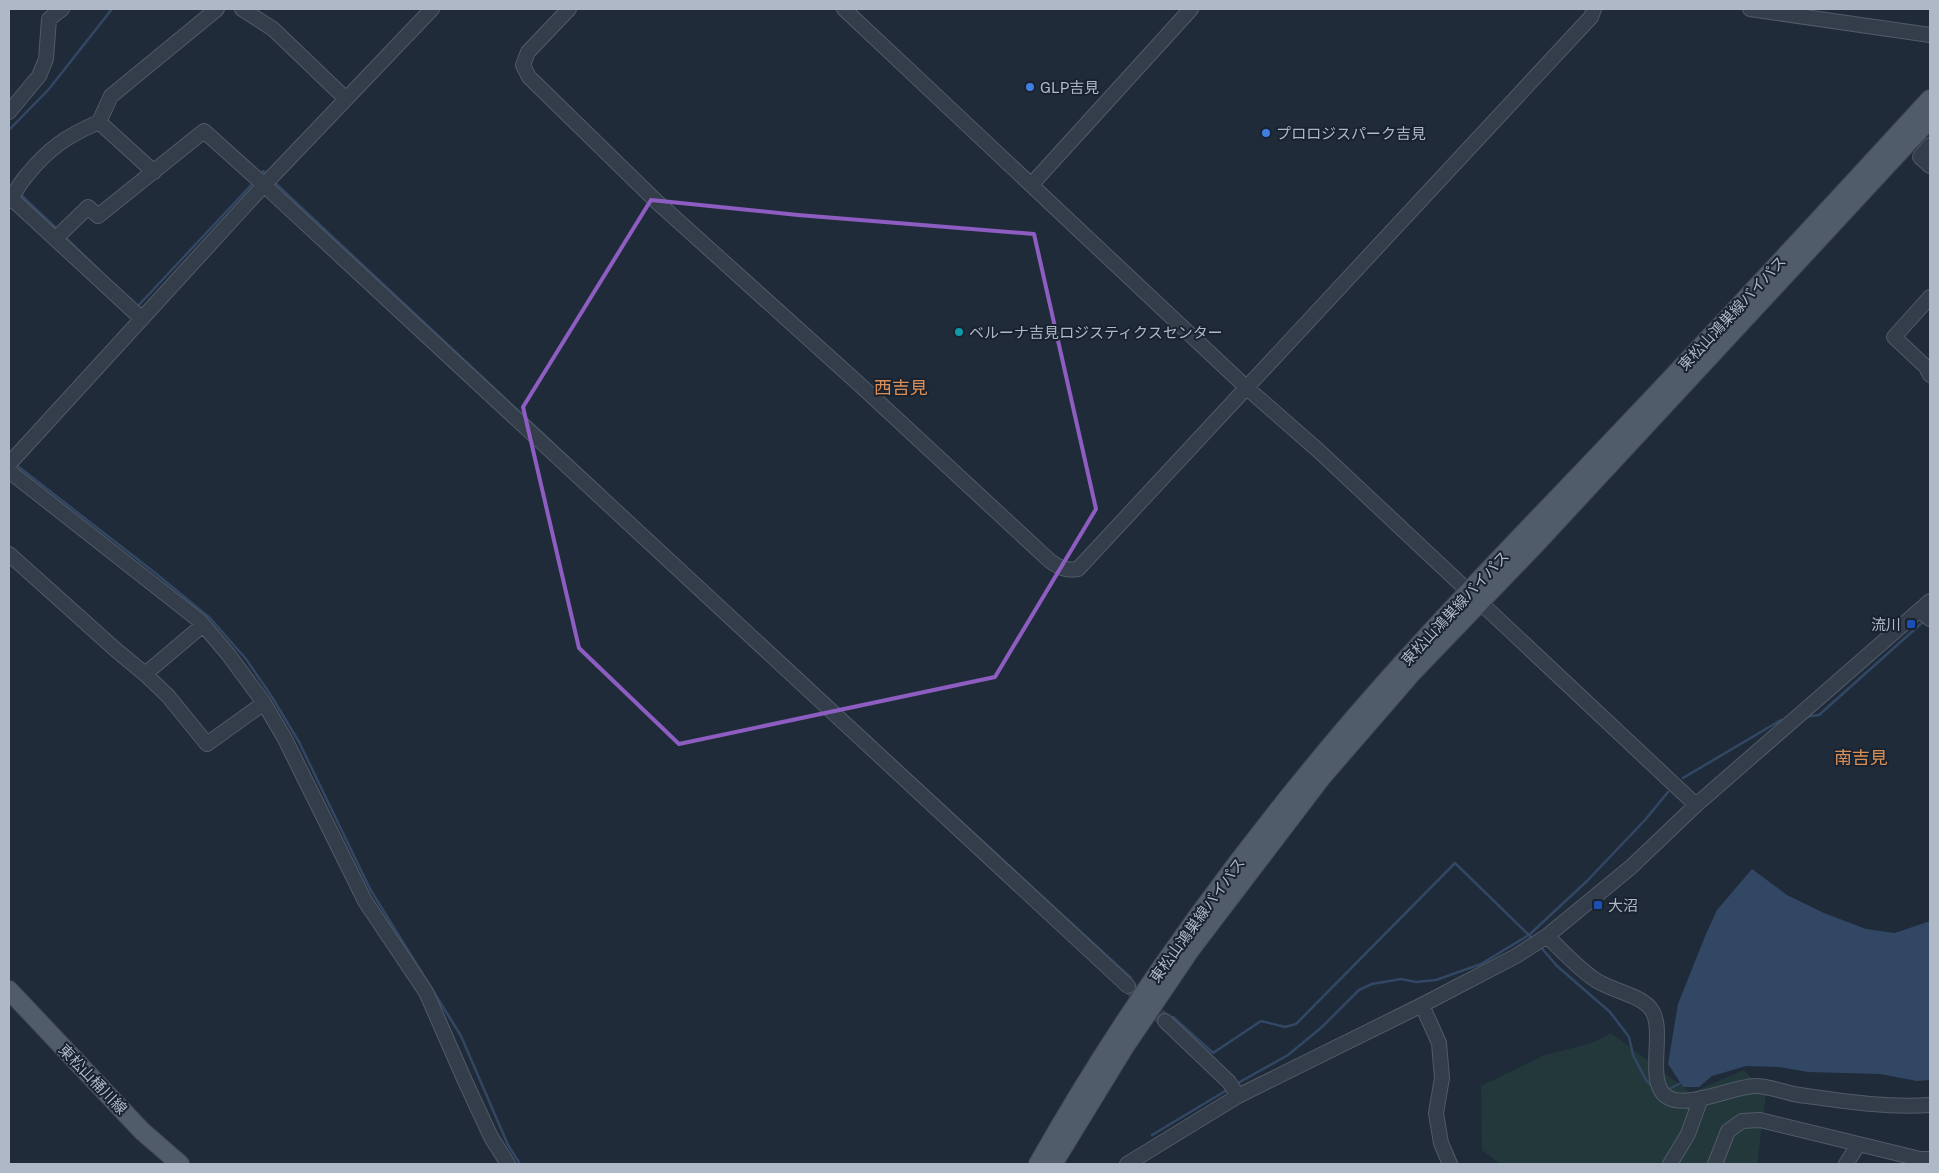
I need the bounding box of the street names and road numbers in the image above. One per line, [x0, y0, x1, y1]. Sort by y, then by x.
street label: 東松山鴻巣線バイパス [1675, 252, 1789, 374]
street label: 東松山鴻巣線バイパス [1398, 547, 1512, 669]
street label: 東松山鴻巣線バイパス [1146, 854, 1248, 986]
street label: 東松山桶川線 [56, 1041, 130, 1117]

